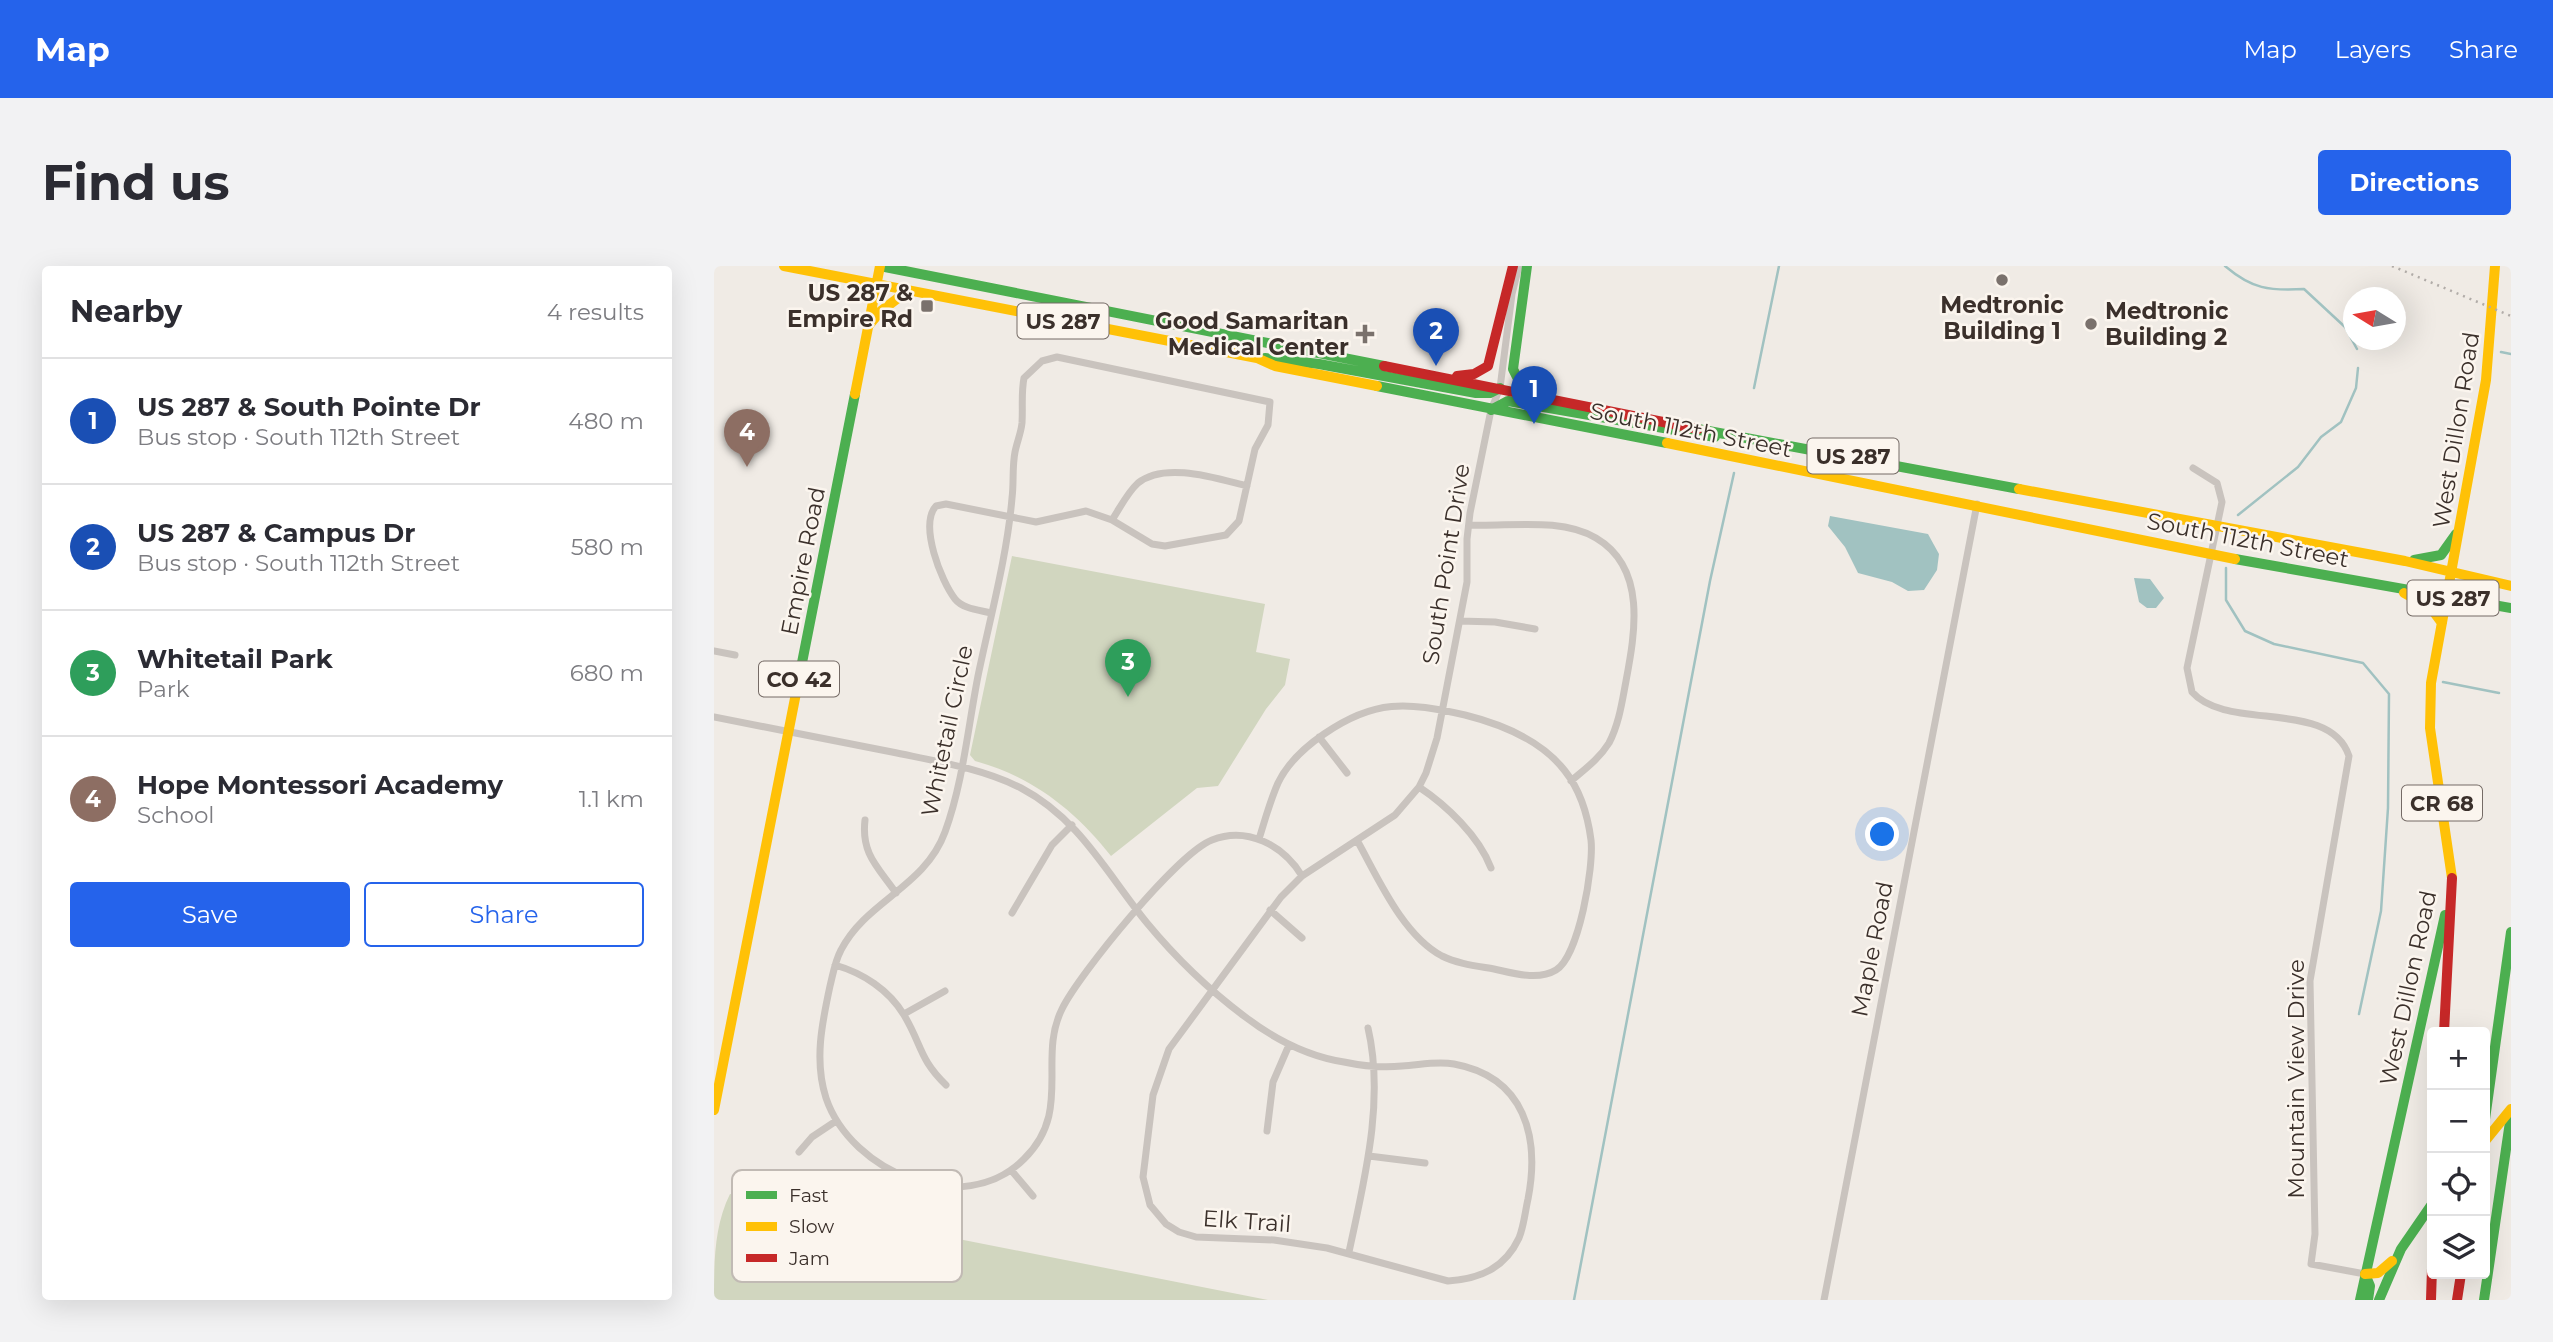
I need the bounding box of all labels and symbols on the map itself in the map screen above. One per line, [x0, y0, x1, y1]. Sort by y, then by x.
marker: Medtronic Building 1 [1994, 272, 2010, 288]
place label: US 287 & Empire Rd [787, 279, 913, 333]
north arrow [2343, 287, 2406, 350]
place label: Medtronic Building 1 [1940, 291, 2064, 345]
place label: Medtronic Building 2 [2105, 297, 2229, 351]
marker: US 287 & Empire Rd [919, 298, 935, 314]
road number: US 287 [1018, 304, 1108, 338]
place label: Good Samaritan Medical Center [1155, 307, 1349, 361]
pin: 2 [1413, 308, 1459, 366]
marker: Medtronic Building 2 [2083, 316, 2099, 332]
marker: Good Samaritan Medical Center [1355, 324, 1375, 344]
street label: West Dillon Road [2427, 330, 2485, 530]
pin: 1 [1511, 366, 1557, 424]
street label: South 112th Street [1588, 397, 1794, 463]
pin: 4 [724, 409, 770, 467]
road number: US 287 [1808, 438, 1898, 474]
street label: South Point Drive [1416, 462, 1476, 666]
street label: Empire Road [775, 484, 831, 638]
street label: South 112th Street [2145, 507, 2351, 573]
road number: US 287 [2408, 580, 2498, 616]
pin: 3 [1105, 639, 1151, 697]
street label: Whitetail Circle [915, 643, 979, 819]
road number: CO 42 [759, 662, 839, 696]
road number: CR 68 [2402, 786, 2482, 820]
your location [1865, 817, 1899, 851]
street label: Maple Road [1845, 879, 1899, 1019]
street label: West Dillon Road [2374, 888, 2442, 1088]
street label: Mountain View Drive [2282, 959, 2310, 1199]
legend [732, 1170, 962, 1282]
text: Fast [789, 1184, 829, 1207]
street label: Elk Trail [1202, 1204, 1292, 1238]
text: Slow [789, 1215, 834, 1238]
text: Jam [788, 1247, 830, 1270]

